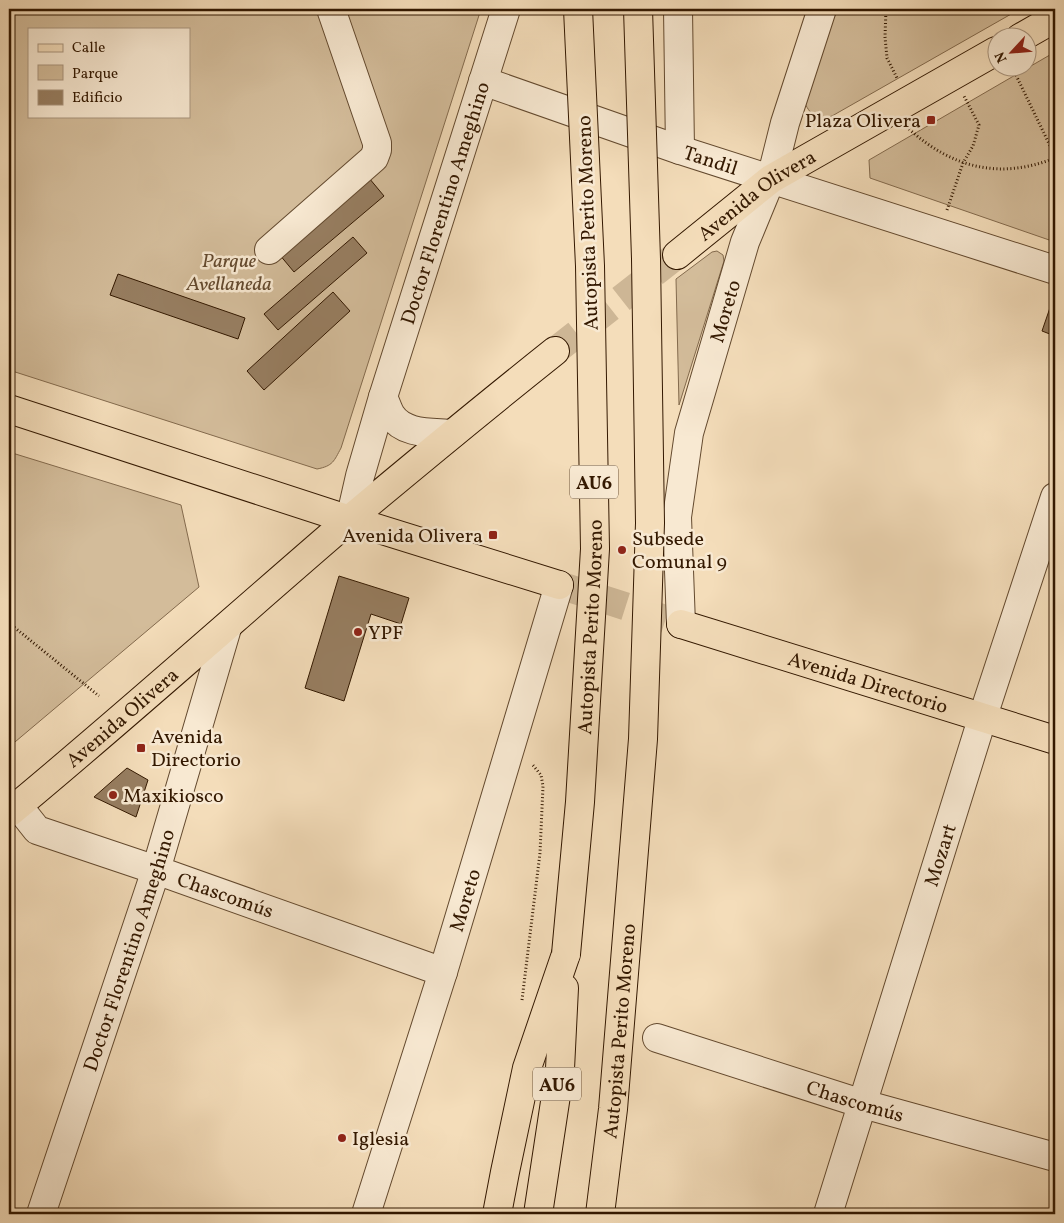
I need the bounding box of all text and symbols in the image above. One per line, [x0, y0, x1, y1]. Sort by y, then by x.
legend [28, 28, 190, 118]
north arrow [986, 28, 1036, 78]
text: Calle [72, 38, 105, 59]
text: N [991, 48, 1012, 66]
text: Parque [72, 64, 118, 85]
street label: Doctor Florentino Ameghino [395, 78, 498, 329]
text: Edificio [72, 88, 123, 109]
place label: Plaza Olivera [805, 108, 921, 136]
marker: Plaza Olivera [925, 114, 937, 126]
street label: Autopista Perito Moreno [571, 115, 607, 331]
street label: Tandil [679, 140, 741, 184]
street label: Avenida Olivera [692, 144, 822, 249]
park label: Parque Avellaneda [185, 248, 272, 299]
street label: Moreto [704, 277, 749, 346]
road number: AU6 [570, 466, 618, 498]
street label: Autopista Perito Moreno [572, 519, 611, 735]
place label: Avenida Olivera [342, 523, 483, 551]
place label: Subsede Comunal 9 [632, 526, 727, 577]
marker: Avenida Olivera [487, 529, 499, 541]
marker: Subsede Comunal 9 [616, 544, 628, 556]
place label: YPF [368, 620, 403, 648]
marker: YPF [352, 626, 364, 638]
street label: Avenida Directorio [784, 646, 951, 722]
street label: Avenida Olivera [61, 662, 186, 775]
place label: Avenida Directorio [151, 724, 241, 775]
marker: Avenida Directorio [135, 742, 147, 754]
place label: Maxikiosco [123, 783, 224, 811]
marker: Maxikiosco [107, 789, 119, 801]
street label: Mozart [919, 821, 965, 890]
street label: Doctor Florentino Ameghino [78, 826, 183, 1076]
street label: Moreto [444, 866, 489, 935]
street label: Chascomús [173, 867, 277, 927]
street label: Autopista Perito Moreno [597, 923, 644, 1140]
road number: AU6 [533, 1068, 581, 1100]
street label: Chascomús [802, 1075, 907, 1131]
place label: Iglesia [352, 1126, 409, 1154]
marker: Iglesia [336, 1132, 348, 1144]

